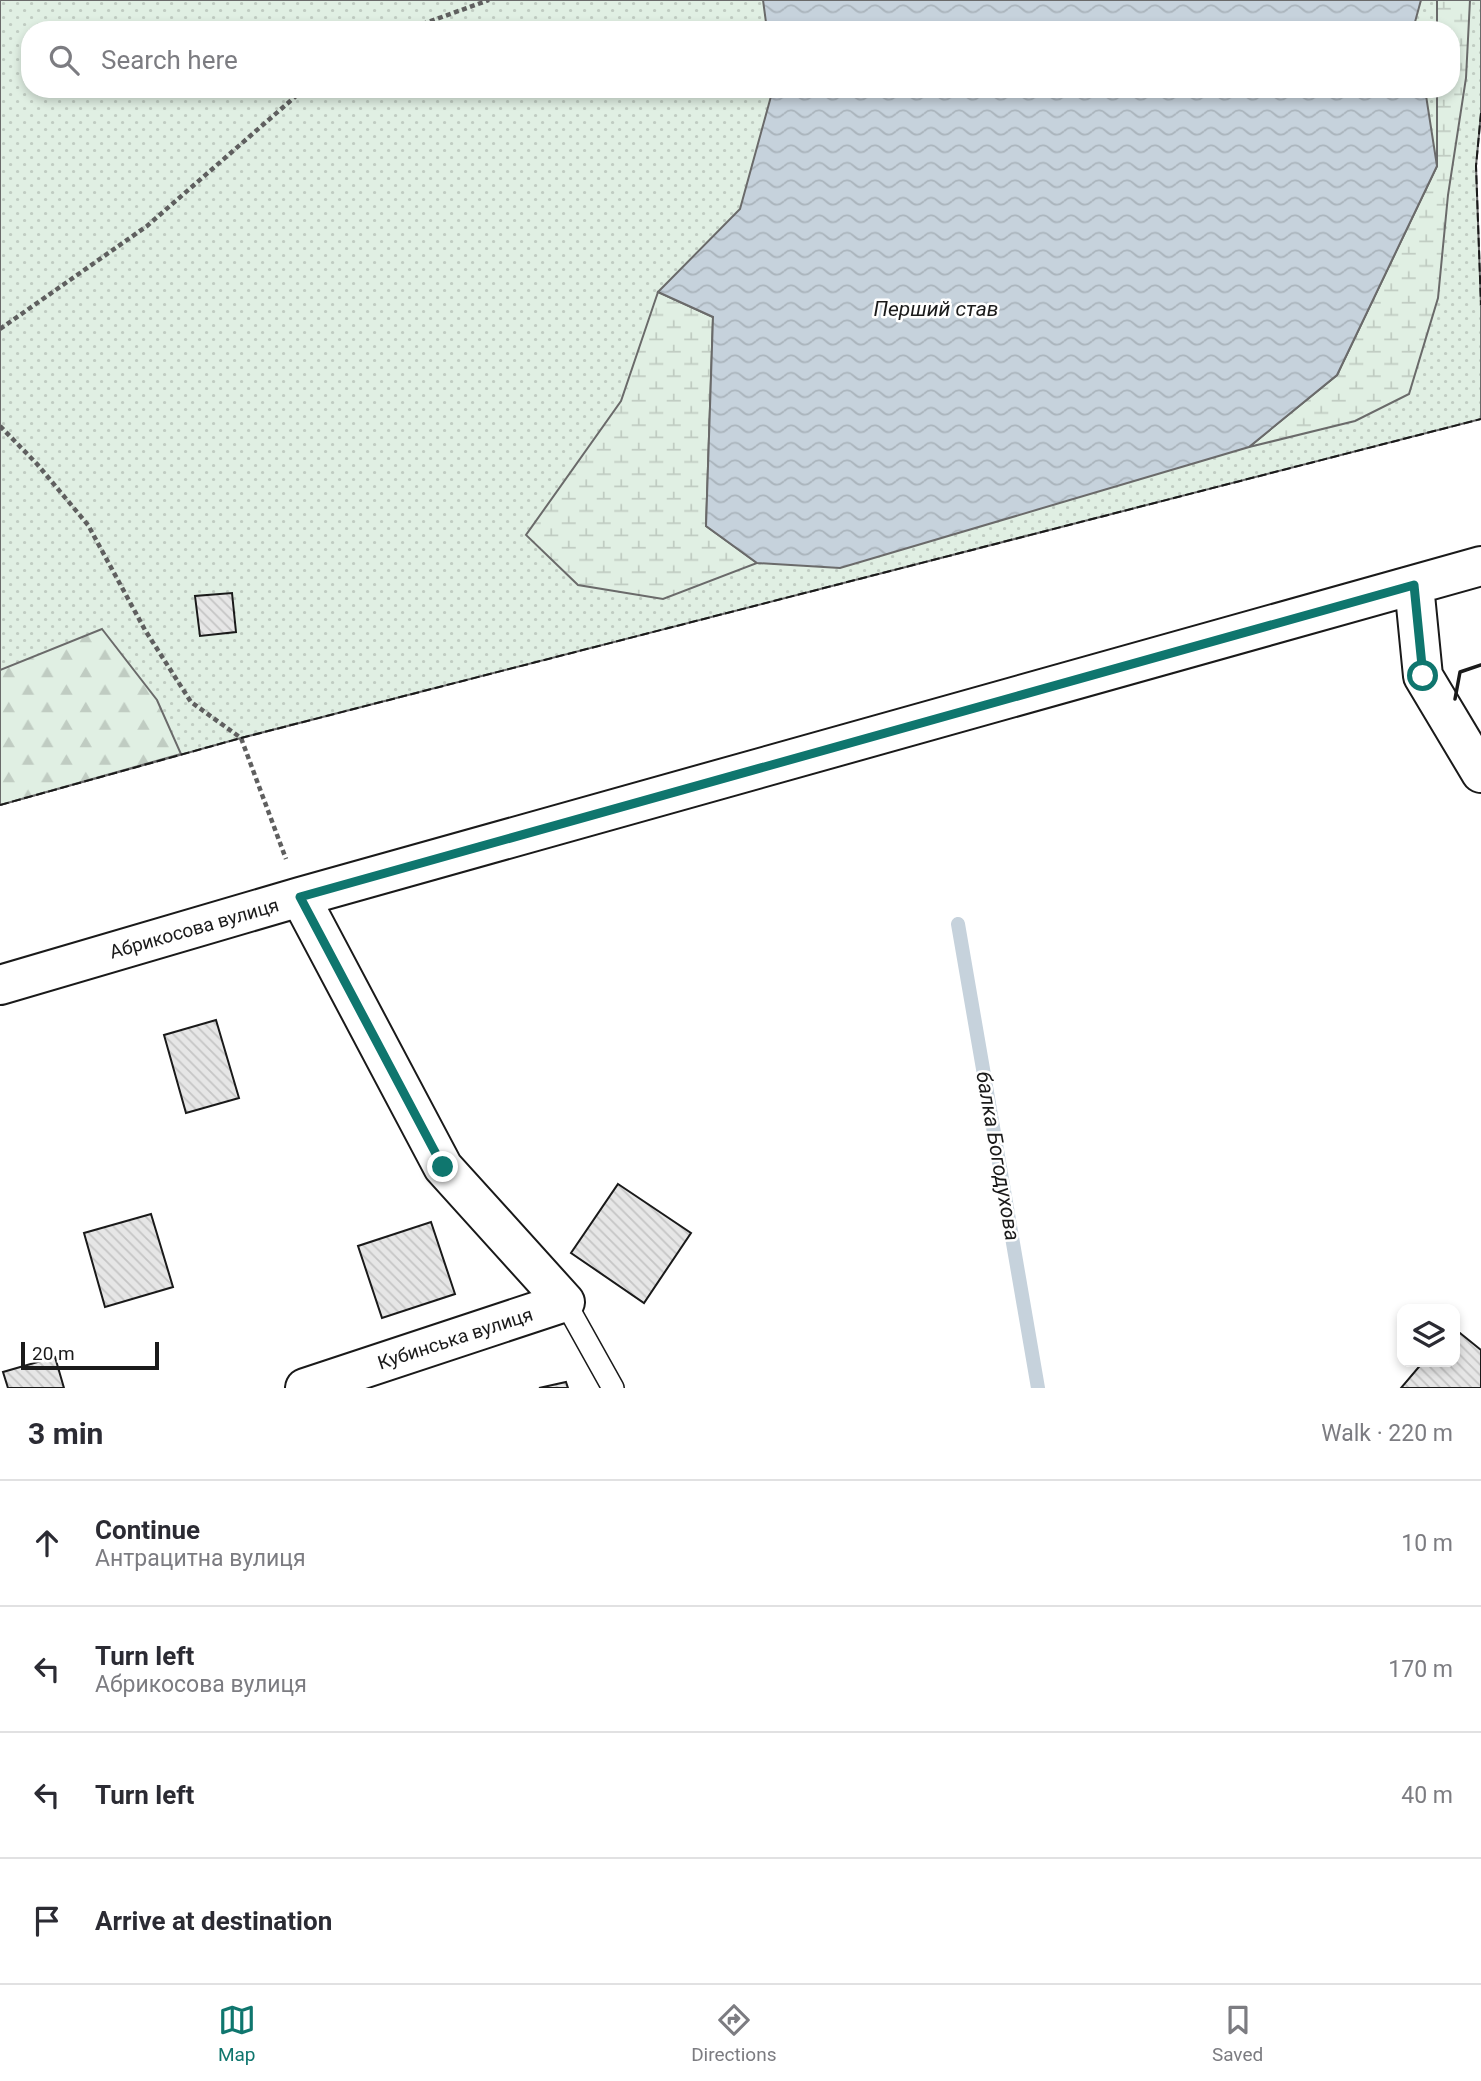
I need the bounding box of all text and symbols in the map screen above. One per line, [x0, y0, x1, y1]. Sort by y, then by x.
search box [21, 21, 1460, 98]
icon: search [45, 41, 83, 79]
text: Search here [101, 45, 238, 75]
water label: Перший став [874, 297, 998, 321]
route start [1407, 660, 1438, 691]
street label: Абрикосова вулиця [107, 893, 281, 964]
water label: балка Богодухова [971, 1070, 1025, 1242]
route end [427, 1151, 458, 1182]
street label: Кубинська вулиця [375, 1303, 536, 1374]
map controls [1397, 1304, 1460, 1367]
button: layers [1397, 1304, 1460, 1367]
scale bar [21, 1339, 159, 1371]
text: 20 m [32, 1342, 75, 1365]
text: 3 min [28, 1416, 103, 1451]
text: Walk · 220 m [1321, 1420, 1453, 1447]
text: Continue [95, 1515, 200, 1545]
icon: ahead [28, 1524, 66, 1562]
text: 10 m [1401, 1530, 1453, 1557]
text: Антрацитна вулиця [95, 1545, 306, 1572]
text: Turn left [95, 1641, 194, 1671]
icon: left [28, 1650, 66, 1688]
text: 170 m [1388, 1656, 1453, 1683]
text: Абрикосова вулиця [95, 1671, 307, 1698]
icon: left [28, 1776, 66, 1814]
text: Turn left [95, 1780, 194, 1810]
text: 40 m [1401, 1782, 1453, 1809]
icon: arrive [28, 1902, 66, 1940]
text: Arrive at destination [95, 1906, 332, 1936]
tab: Map [218, 2001, 256, 2066]
tab: Directions [691, 2001, 776, 2066]
tab: Saved [1212, 2001, 1263, 2066]

